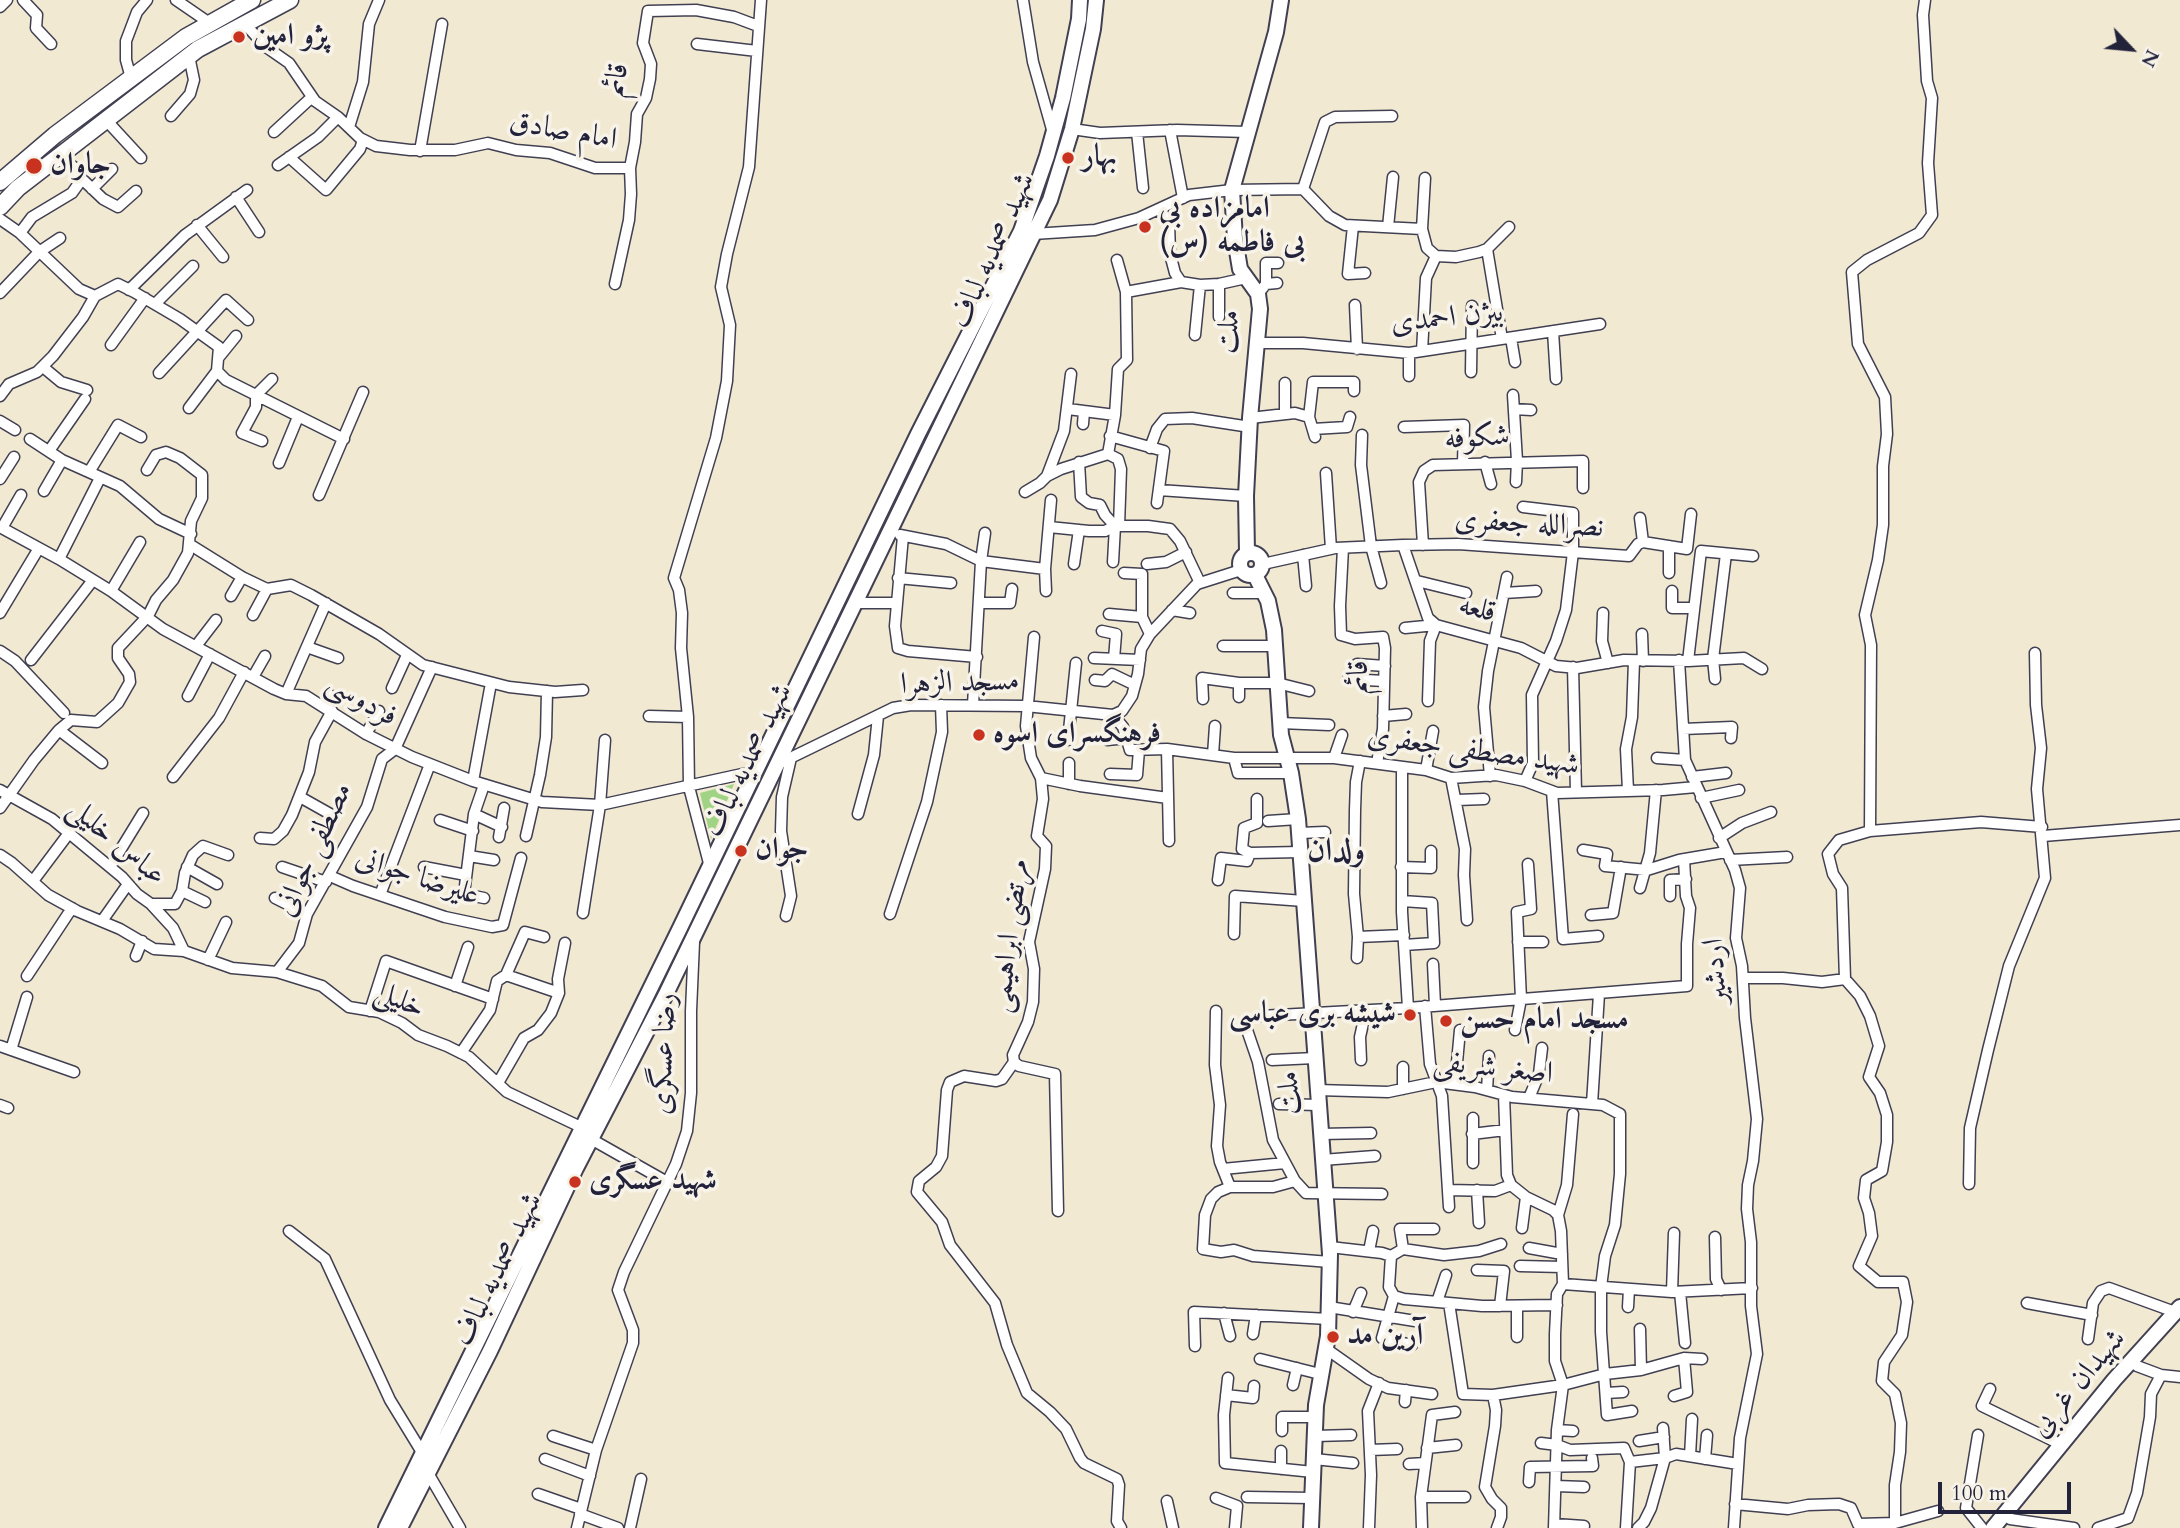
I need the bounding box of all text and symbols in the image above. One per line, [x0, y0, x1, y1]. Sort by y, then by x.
north arrow [2096, 14, 2166, 84]
place label: پژو امین [253, 19, 329, 55]
marker: پژو امین [231, 29, 247, 45]
text: N [2135, 45, 2165, 71]
street label: قائم [597, 60, 639, 100]
street label: امام صادق [506, 105, 620, 159]
place label: بهار [1082, 140, 1117, 176]
place label: جاوان [50, 148, 111, 184]
marker: بهار [1060, 150, 1076, 166]
marker: جاوان [24, 156, 44, 176]
street label: شهید صمدیه لباف [944, 168, 1044, 334]
place label: امامزاده بی بی فاطمه (س) [1159, 192, 1305, 262]
marker: امامزاده بی بی فاطمه (س) [1137, 219, 1153, 235]
street label: بیژن احمدی [1389, 295, 1505, 343]
street label: ملت [1211, 309, 1249, 355]
street label: شکوفه [1443, 419, 1511, 459]
street label: نصرالله جعفری [1453, 503, 1605, 547]
street label: قلعه [1454, 588, 1500, 632]
street label: قائم [1342, 660, 1378, 694]
street label: مسجد الزهرا [900, 664, 1020, 704]
street label: فردوسی [319, 666, 403, 736]
street label: شهید صمدیه لباف [696, 678, 802, 844]
place label: فرهنگسرای اسوه [993, 717, 1161, 753]
street label: شهید مصطفی جعفری [1365, 719, 1581, 785]
marker: فرهنگسرای اسوه [971, 727, 987, 743]
street label: مصطفی جوانی [268, 777, 362, 923]
street label: عباس خلیلی [59, 791, 173, 895]
place label: جوان [755, 833, 809, 869]
district label: ولدان [1307, 834, 1365, 872]
street label: علیرضا جوانی [350, 841, 484, 915]
marker: جوان [733, 843, 749, 859]
street label: مرتضی ابراهیمی [984, 857, 1038, 1015]
street label: اردشیر [1697, 937, 1737, 1005]
street label: خلیلی [368, 975, 430, 1027]
street label: رضا عسگری [645, 992, 685, 1116]
place label: شیشه بری عباسی [1229, 997, 1396, 1033]
place label: مسجد امام حسن [1460, 1003, 1629, 1039]
marker: شیشه بری عباسی [1402, 1007, 1418, 1023]
marker: مسجد امام حسن [1438, 1013, 1454, 1029]
street label: اصغر شریفی [1431, 1045, 1555, 1093]
street label: ملت [1272, 1070, 1310, 1116]
place label: شهید عسگری [589, 1164, 717, 1200]
marker: شهید عسگری [567, 1174, 583, 1190]
street label: شهید صمدیه لباف [446, 1187, 552, 1353]
place label: آرین مد [1347, 1319, 1423, 1355]
street label: شهیدان غربی [2023, 1322, 2135, 1446]
marker: آرین مد [1325, 1329, 1341, 1345]
scale bar [1942, 1468, 2075, 1512]
text: 100 m [1951, 1479, 2007, 1508]

